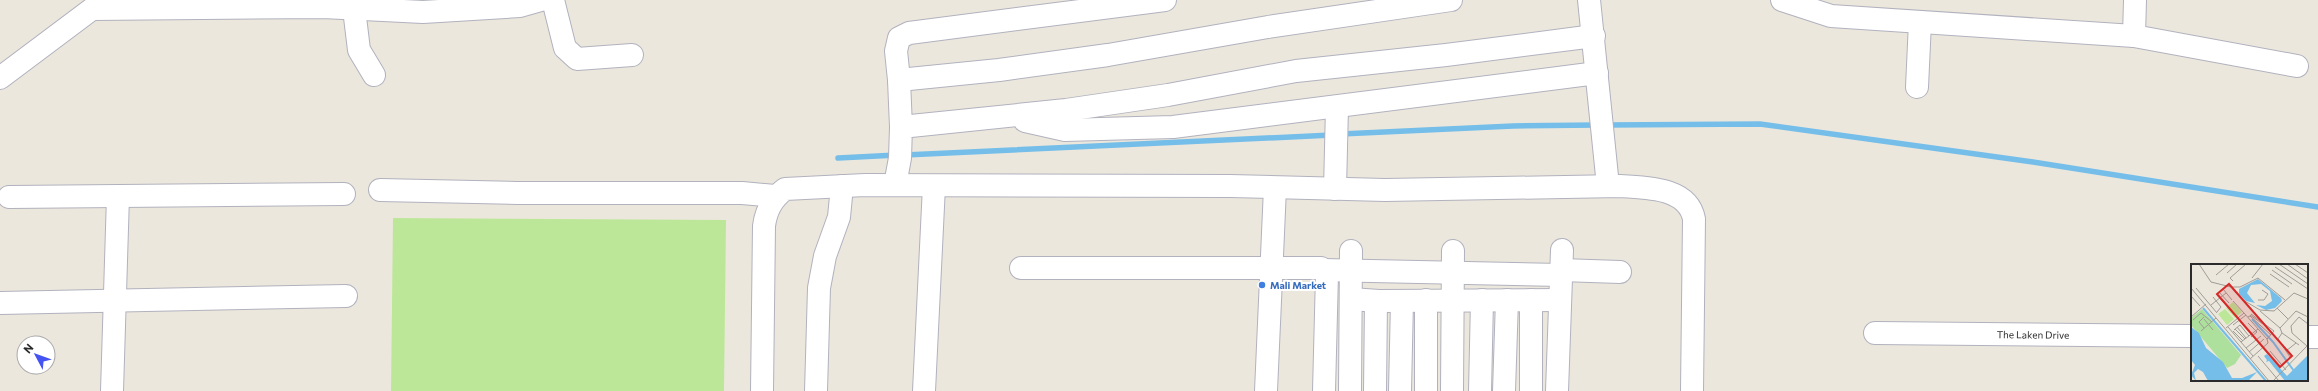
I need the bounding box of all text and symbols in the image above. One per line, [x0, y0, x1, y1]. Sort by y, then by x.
inset map [2191, 264, 2308, 381]
place label: Mali Market [1270, 279, 1326, 291]
marker: Mali Market [1257, 280, 1267, 290]
street label: The Laken Drive [1997, 328, 2069, 341]
north arrow [16, 335, 56, 375]
text: N [20, 341, 36, 355]

